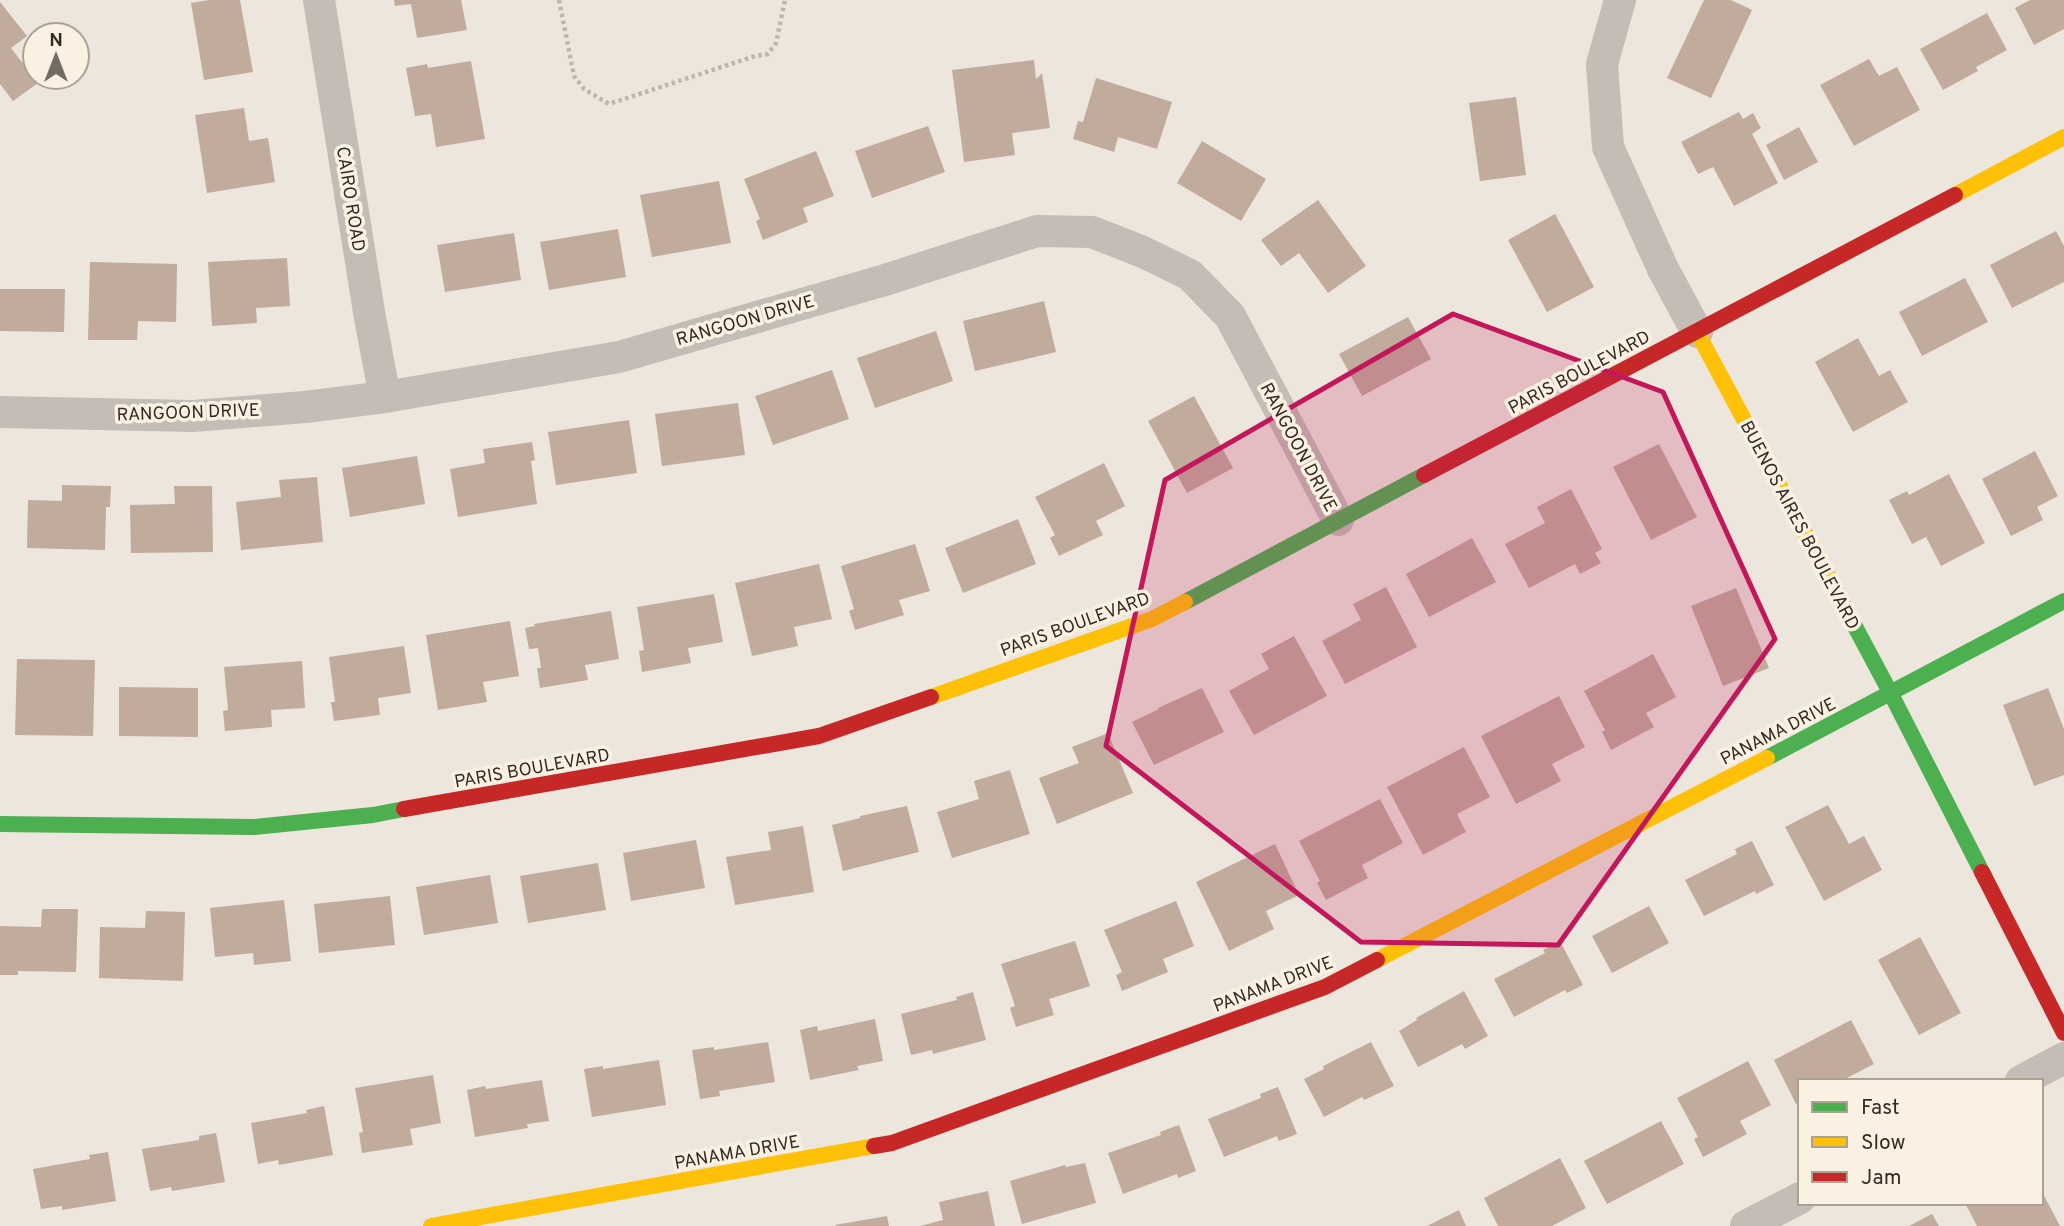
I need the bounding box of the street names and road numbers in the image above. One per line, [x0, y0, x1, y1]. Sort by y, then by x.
street label: CAIRO ROAD [330, 145, 369, 253]
street label: RANGOON DRIVE [673, 291, 817, 352]
street label: PARIS BOULEVARD [1505, 326, 1655, 420]
street label: RANGOON DRIVE [1254, 379, 1341, 516]
street label: RANGOON DRIVE [116, 400, 260, 427]
street label: BUENOS AIRES BOULEVARD [1734, 417, 1864, 634]
street label: PARIS BOULEVARD [998, 588, 1153, 663]
street label: PANAMA DRIVE [1717, 693, 1840, 771]
street label: PARIS BOULEVARD [453, 744, 612, 794]
street label: PANAMA DRIVE [1210, 952, 1337, 1019]
street label: PANAMA DRIVE [673, 1131, 802, 1176]

